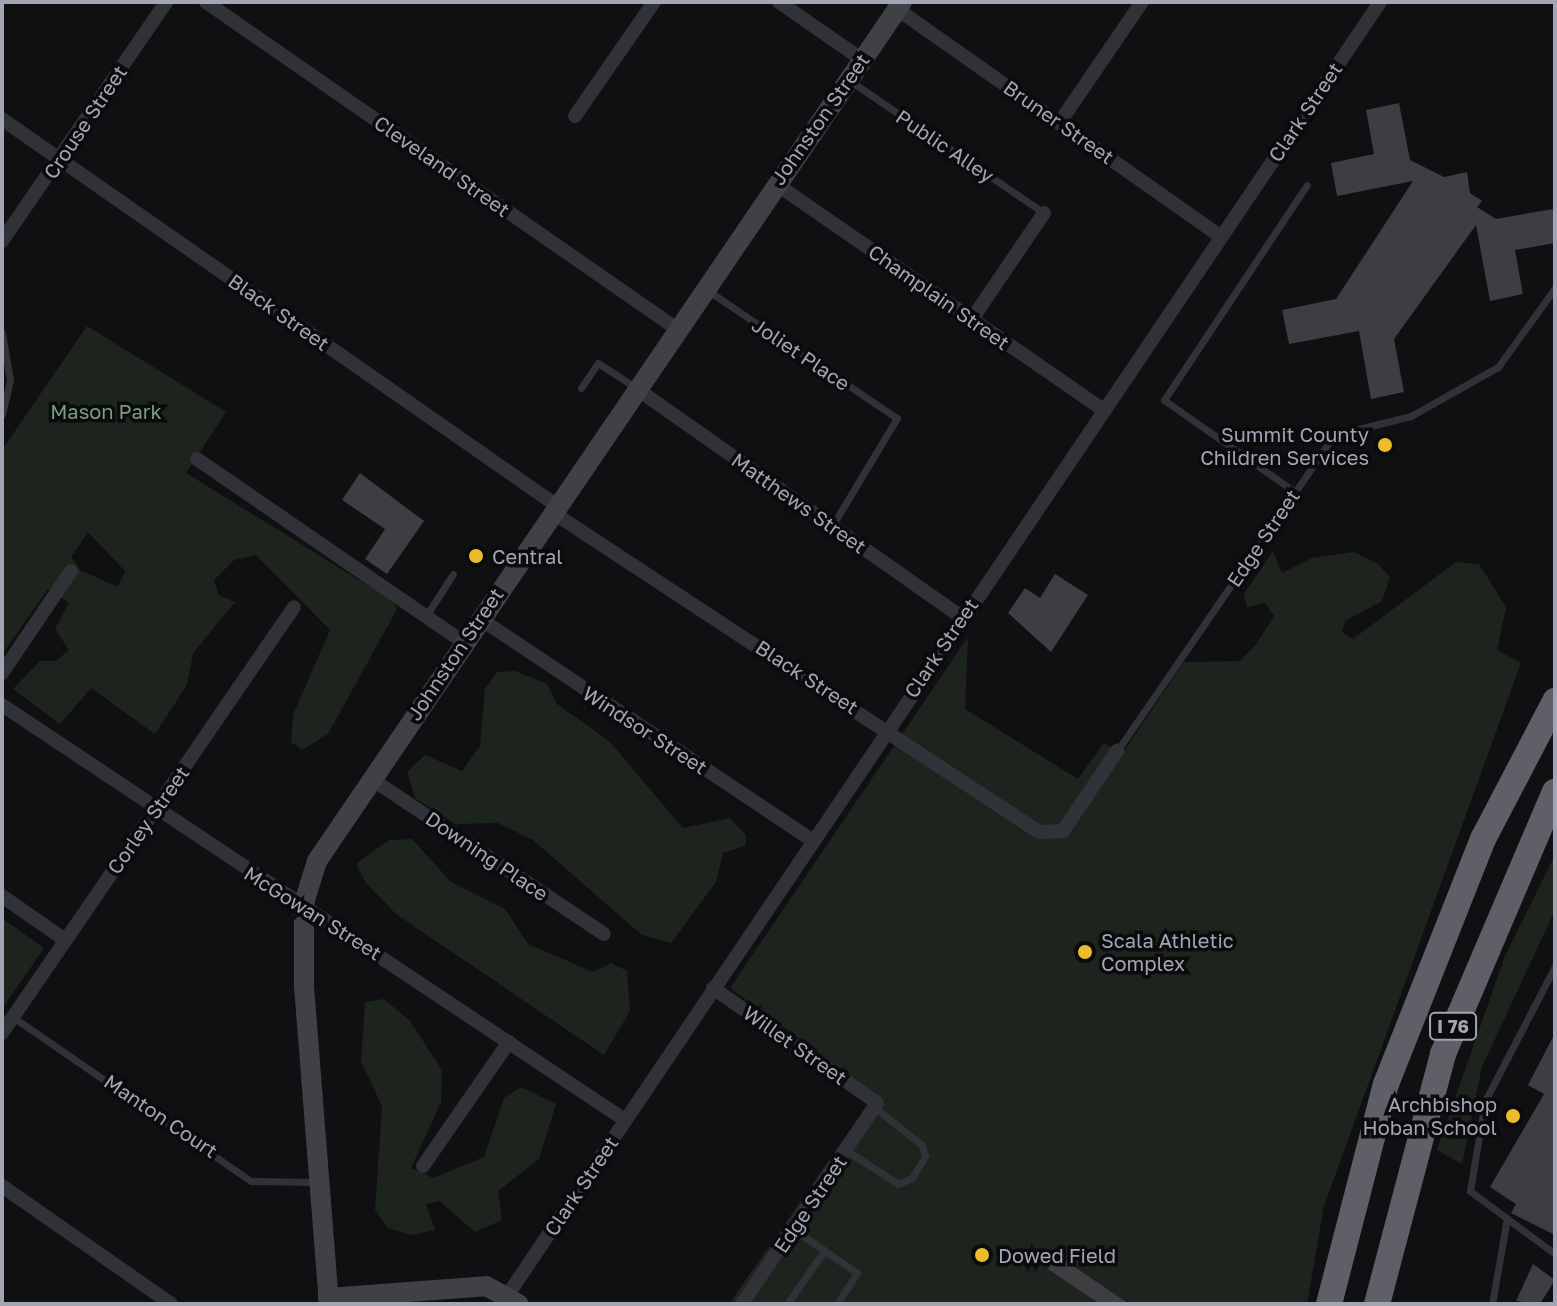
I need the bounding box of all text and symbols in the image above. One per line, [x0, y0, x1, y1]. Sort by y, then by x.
street label: Johnston Street [766, 49, 874, 189]
street label: Clark Street [1263, 58, 1347, 166]
street label: Crouse Street [38, 61, 132, 183]
street label: Bruner Street [999, 75, 1119, 169]
street label: Public Alley [891, 104, 999, 188]
street label: Cleveland Street [370, 110, 514, 222]
street label: Champlain Street [864, 239, 1014, 355]
street label: Black Street [224, 268, 334, 356]
street label: Joliet Place [748, 313, 854, 395]
park label: Mason Park [50, 399, 162, 423]
place label: Summit County Children Services [1200, 422, 1369, 469]
marker: Summit County Children Services [1376, 436, 1394, 454]
street label: Matthews Street [727, 448, 871, 558]
street label: Edge Street [1222, 485, 1304, 591]
place label: Central [492, 544, 563, 568]
marker: Central [467, 547, 485, 565]
street label: Johnston Street [402, 583, 508, 725]
street label: Clark Street [899, 594, 983, 702]
street label: Black Street [751, 635, 863, 719]
street label: Windsor Street [578, 681, 712, 779]
street label: Corley Street [102, 761, 194, 879]
street label: Downing Place [421, 806, 553, 906]
street label: McGowan Street [240, 861, 386, 965]
place label: Scala Athletic Complex [1101, 928, 1234, 975]
marker: Scala Athletic Complex [1076, 943, 1094, 961]
street label: Willet Street [739, 1000, 851, 1090]
road number: I 76 [1429, 1012, 1477, 1040]
street label: Manton Court [100, 1069, 222, 1163]
place label: Archbishop Hoban School [1363, 1092, 1497, 1139]
marker: Archbishop Hoban School [1504, 1107, 1522, 1125]
street label: Clark Street [539, 1132, 623, 1240]
street label: Edge Street [769, 1151, 851, 1257]
place label: Dowed Field [998, 1243, 1116, 1267]
marker: Dowed Field [973, 1246, 991, 1264]

